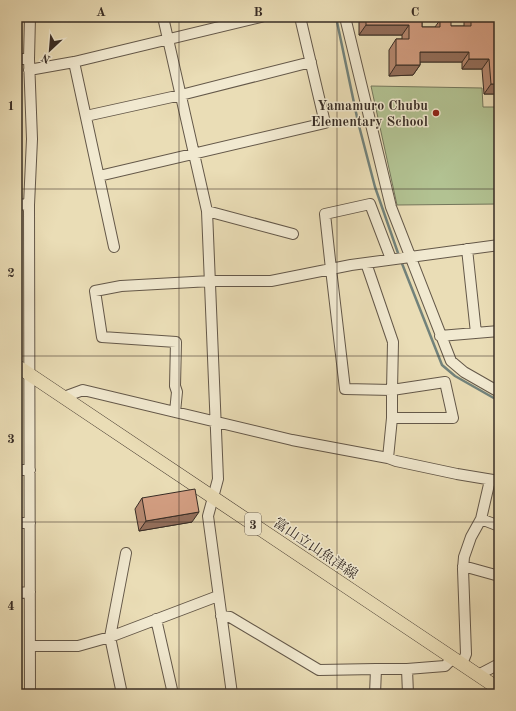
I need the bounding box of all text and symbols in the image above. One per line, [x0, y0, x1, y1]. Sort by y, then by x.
text: A [96, 6, 106, 19]
text: B [253, 6, 263, 19]
text: C [411, 6, 419, 19]
north arrow [30, 30, 70, 70]
text: N [40, 51, 52, 64]
place label: Yamamuro Chubu Elementary School [311, 99, 428, 129]
text: 1 [7, 100, 15, 113]
marker: Yamamuro Chubu Elementary School [431, 108, 441, 118]
text: 2 [7, 267, 15, 280]
text: 3 [7, 433, 15, 446]
road number: 3 [245, 513, 261, 535]
street label: 富山立山魚津線 [271, 515, 361, 582]
text: 4 [7, 600, 15, 613]

